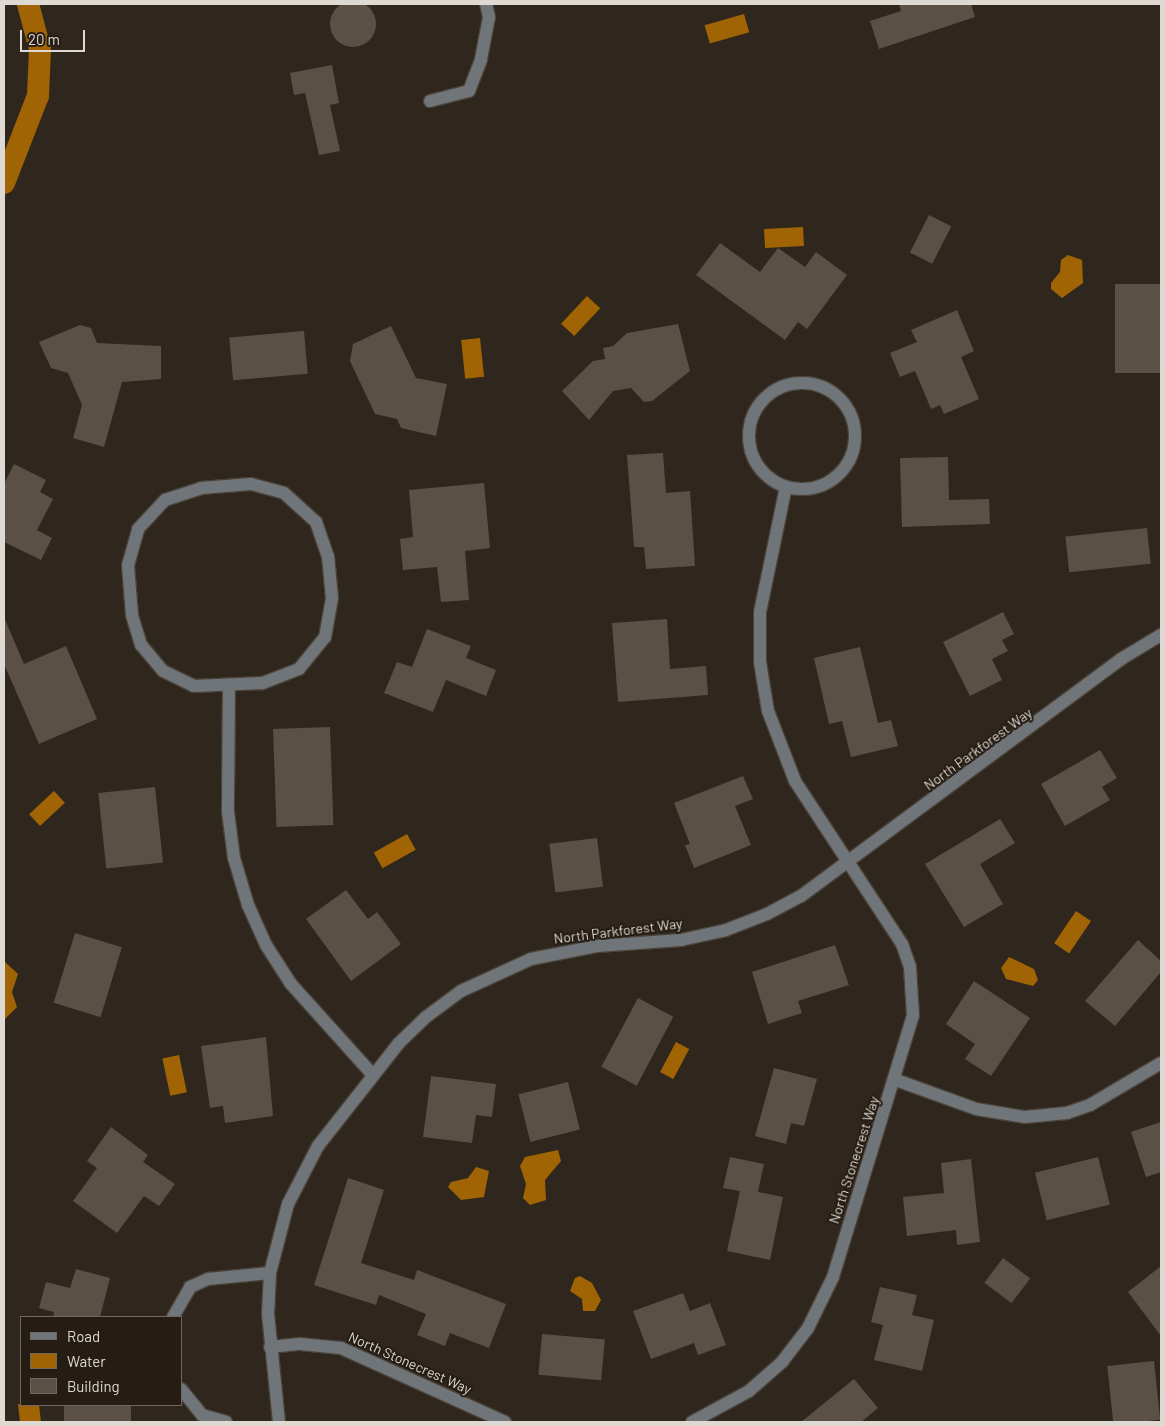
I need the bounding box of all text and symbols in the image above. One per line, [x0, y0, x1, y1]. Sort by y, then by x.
scale bar [22, 20, 88, 52]
text: 20 m [28, 30, 60, 48]
street label: North Parkforest Way [921, 704, 1035, 794]
street label: North Parkforest Way [553, 915, 683, 947]
street label: North Stonecrest Way [825, 1094, 883, 1226]
legend [20, 1316, 182, 1406]
text: Road [67, 1327, 100, 1345]
street label: North Stonecrest Way [346, 1328, 474, 1398]
text: Water [67, 1352, 106, 1370]
text: Building [67, 1377, 120, 1395]

